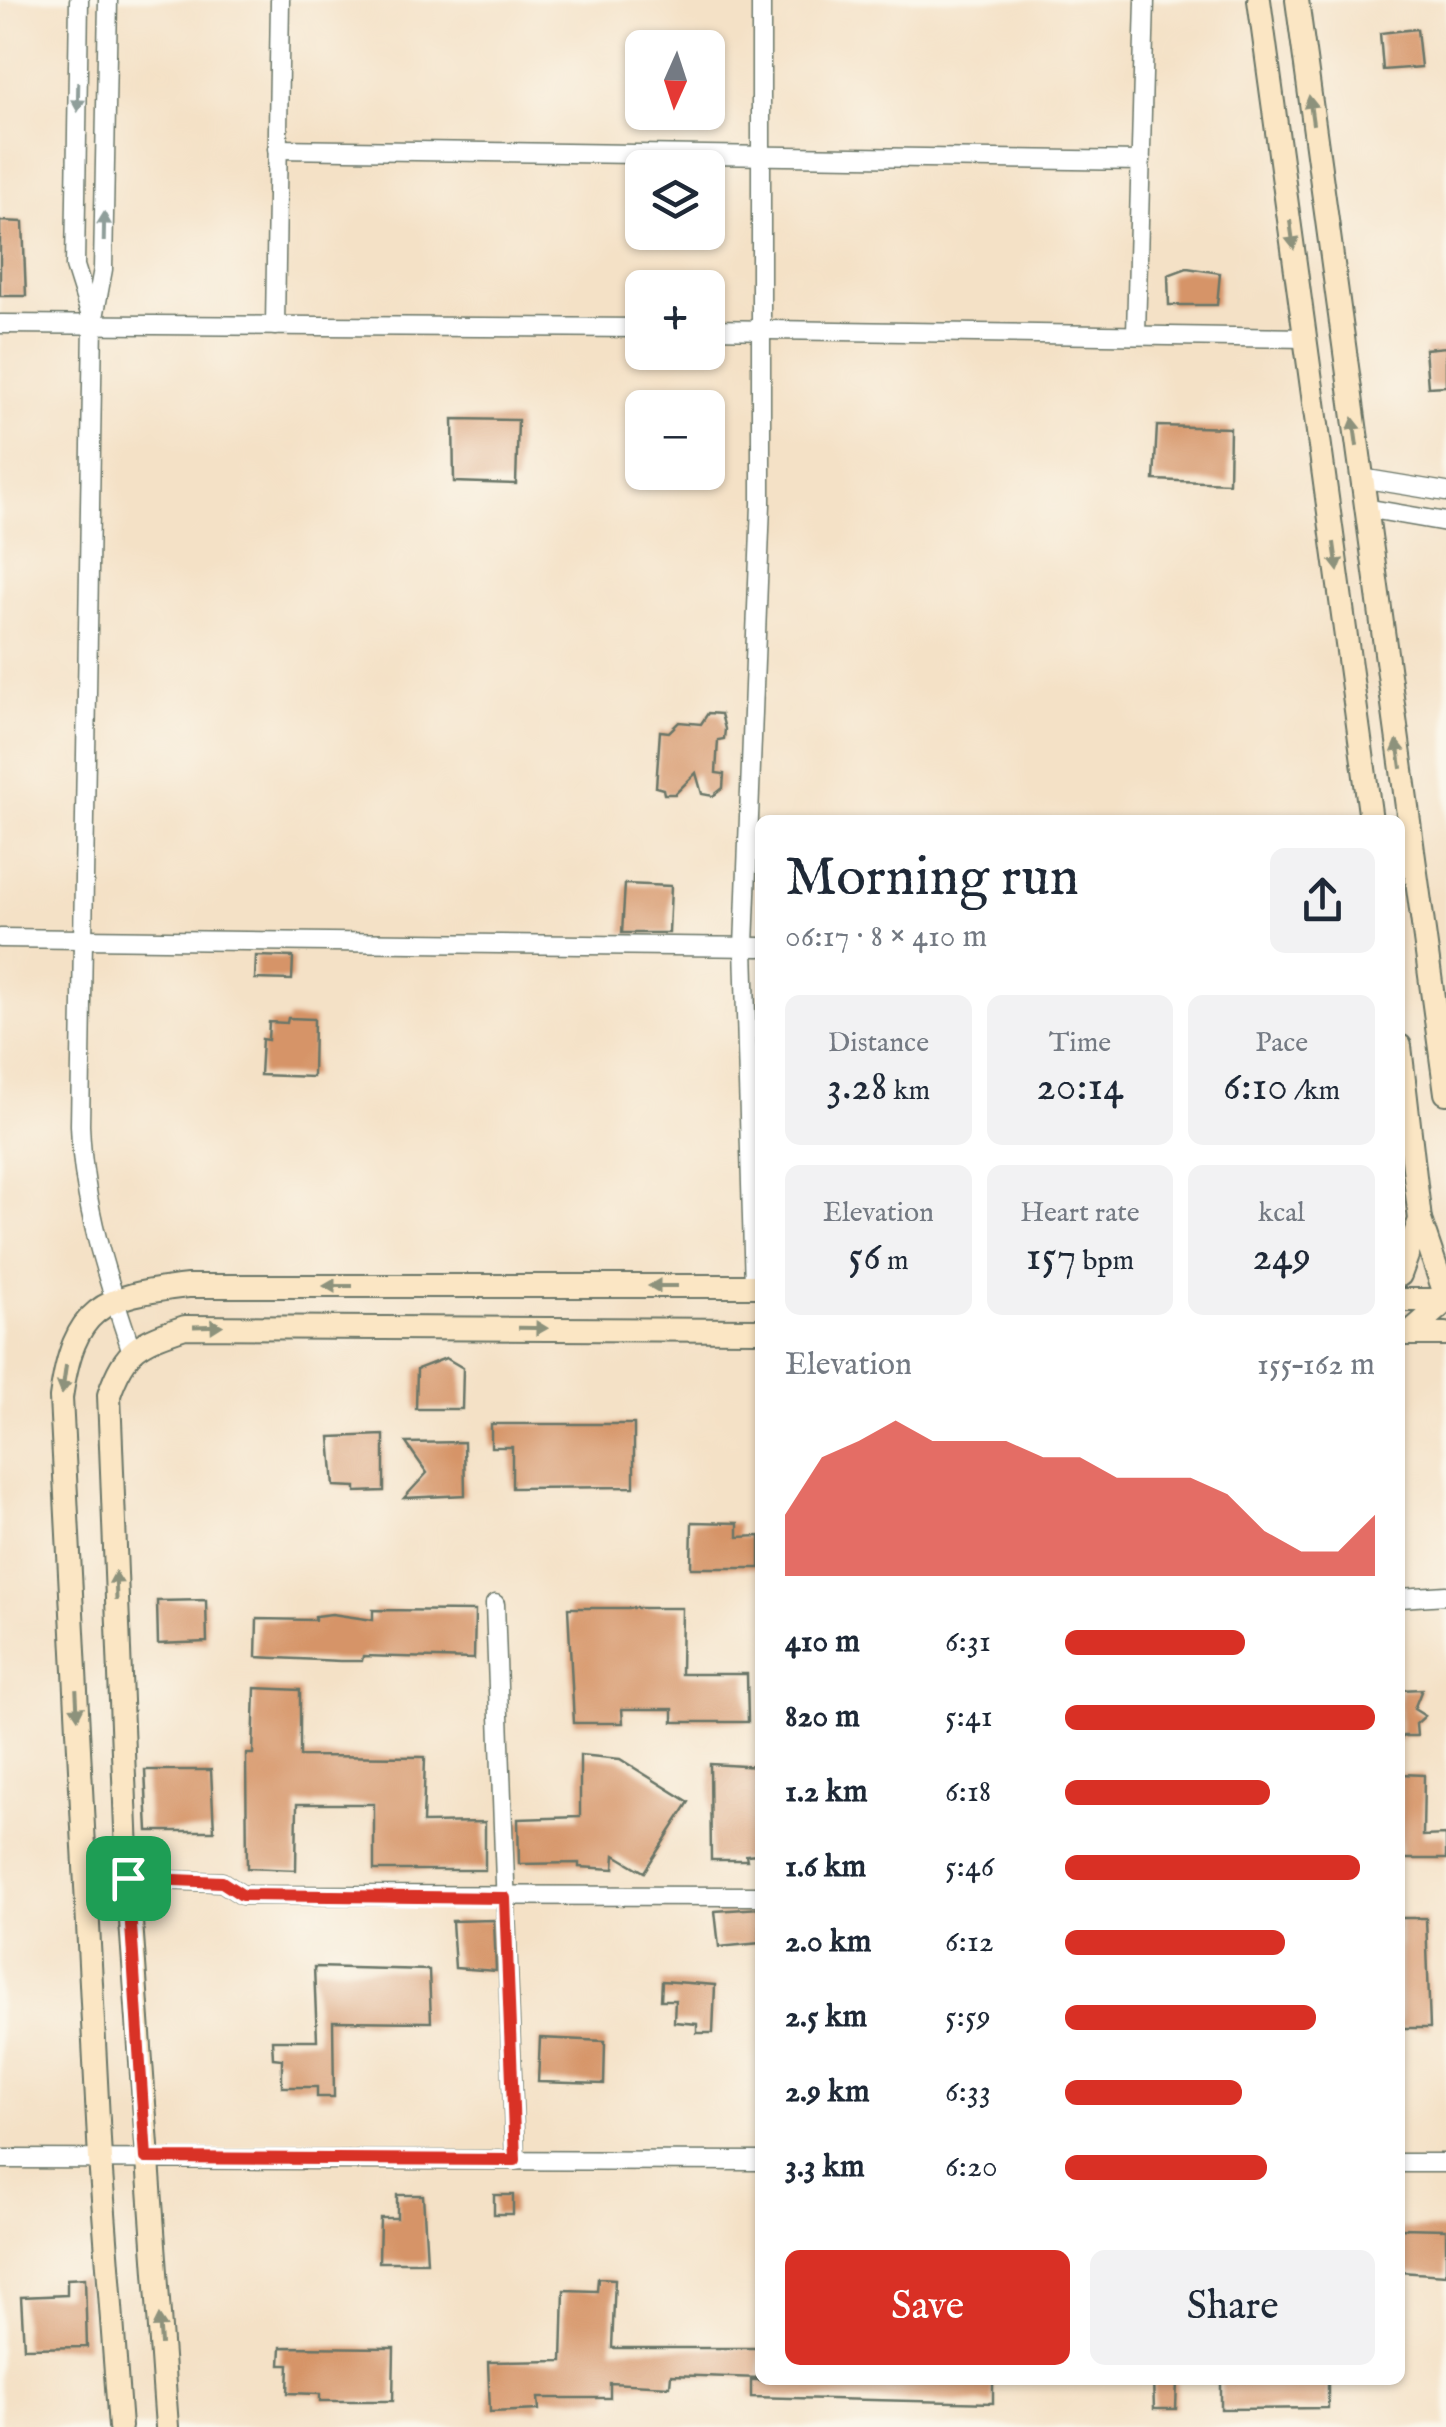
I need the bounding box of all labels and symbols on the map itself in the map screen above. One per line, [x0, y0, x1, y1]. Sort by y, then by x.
north arrow [625, 30, 725, 130]
one-way arrow [69, 82, 85, 114]
one-way arrow [1303, 93, 1319, 125]
one-way arrow [96, 211, 112, 243]
one-way arrow [1284, 220, 1300, 252]
one-way arrow [1347, 415, 1363, 447]
one-way arrow [1328, 542, 1344, 574]
one-way arrow [1391, 737, 1407, 769]
one-way arrow [321, 1278, 353, 1294]
one-way arrow [646, 1278, 678, 1294]
one-way arrow [193, 1318, 225, 1334]
one-way arrow [518, 1320, 550, 1336]
one-way arrow [55, 1365, 71, 1396]
one-way arrow [108, 1570, 124, 1602]
one-way arrow [69, 1689, 85, 1721]
pin [86, 1836, 171, 1921]
one-way arrow [151, 2313, 167, 2345]

